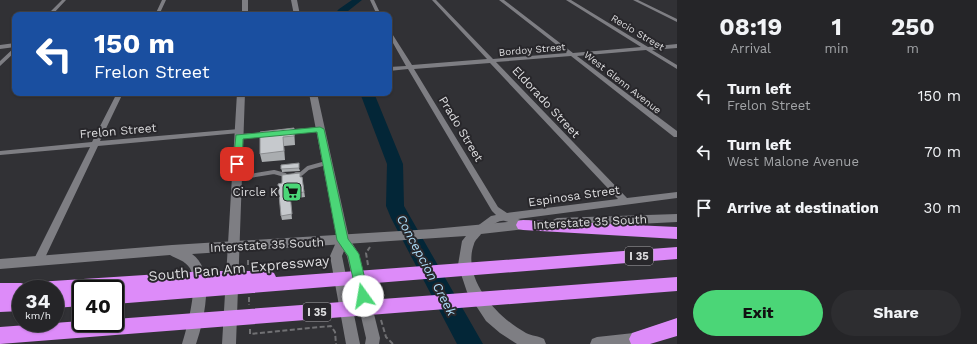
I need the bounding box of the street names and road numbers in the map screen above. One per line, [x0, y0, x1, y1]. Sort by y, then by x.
street label: Recio Street [609, 12, 667, 53]
street label: Bordoy Street [498, 41, 567, 58]
street label: West Glenn Avenue [582, 49, 664, 116]
street label: Eldorado Street [509, 63, 583, 141]
street label: Prado Street [436, 94, 486, 164]
street label: Frelon Street [79, 121, 157, 141]
street label: Espinosa Street [527, 183, 621, 209]
street label: Interstate 35 South [533, 212, 647, 232]
street label: Interstate 35 South [210, 235, 324, 255]
road number: I 35 [625, 247, 653, 265]
street label: South Pan Am Expressway [148, 252, 331, 284]
road number: I 35 [303, 303, 331, 321]

